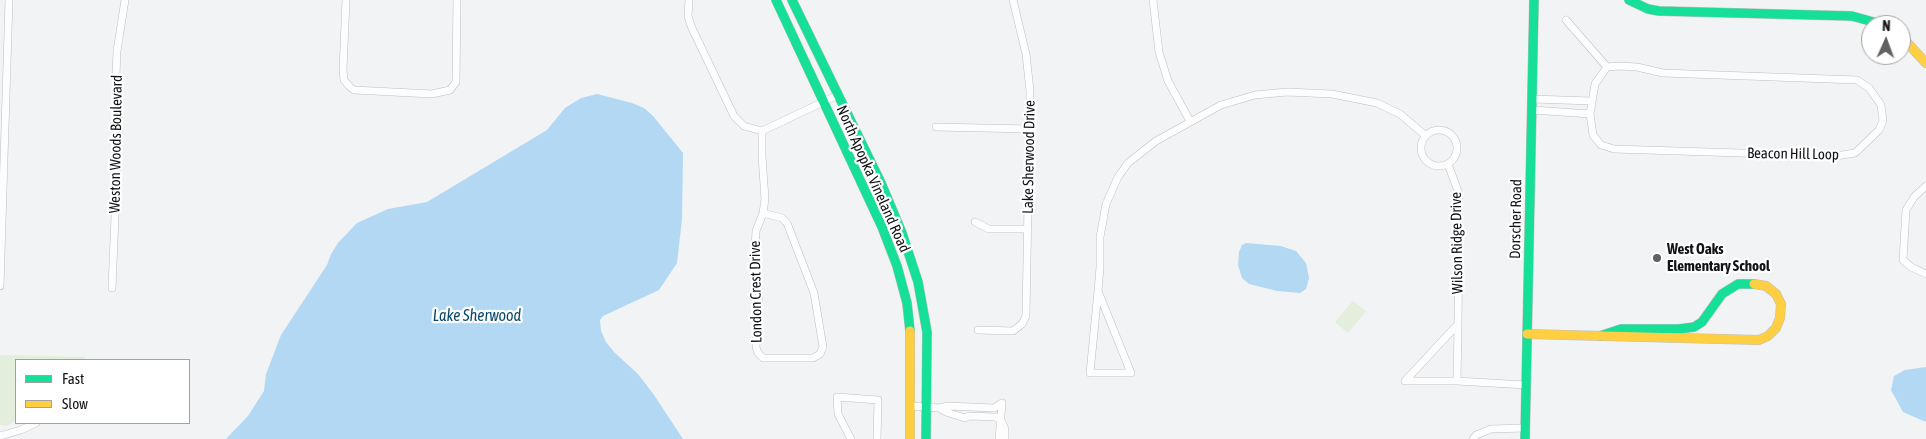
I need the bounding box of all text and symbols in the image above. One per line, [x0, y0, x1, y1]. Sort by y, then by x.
north arrow [1861, 15, 1911, 65]
text: N [1882, 18, 1891, 34]
street label: Weston Woods Boulevard [106, 75, 126, 213]
street label: Lake Sherwood Drive [1019, 100, 1039, 214]
street label: North Apopka Vineland Road [832, 103, 914, 255]
street label: Beacon Hill Loop [1747, 144, 1839, 164]
street label: Dorscher Road [1506, 179, 1526, 259]
street label: Wilson Ridge Drive [1447, 192, 1467, 294]
place label: West Oaks Elementary School [1667, 240, 1770, 275]
street label: London Crest Drive [746, 241, 766, 343]
marker: West Oaks Elementary School [1651, 252, 1663, 264]
water label: Lake Sherwood [433, 306, 521, 326]
legend [15, 359, 190, 424]
text: Fast [62, 370, 84, 387]
text: Slow [62, 395, 88, 412]

